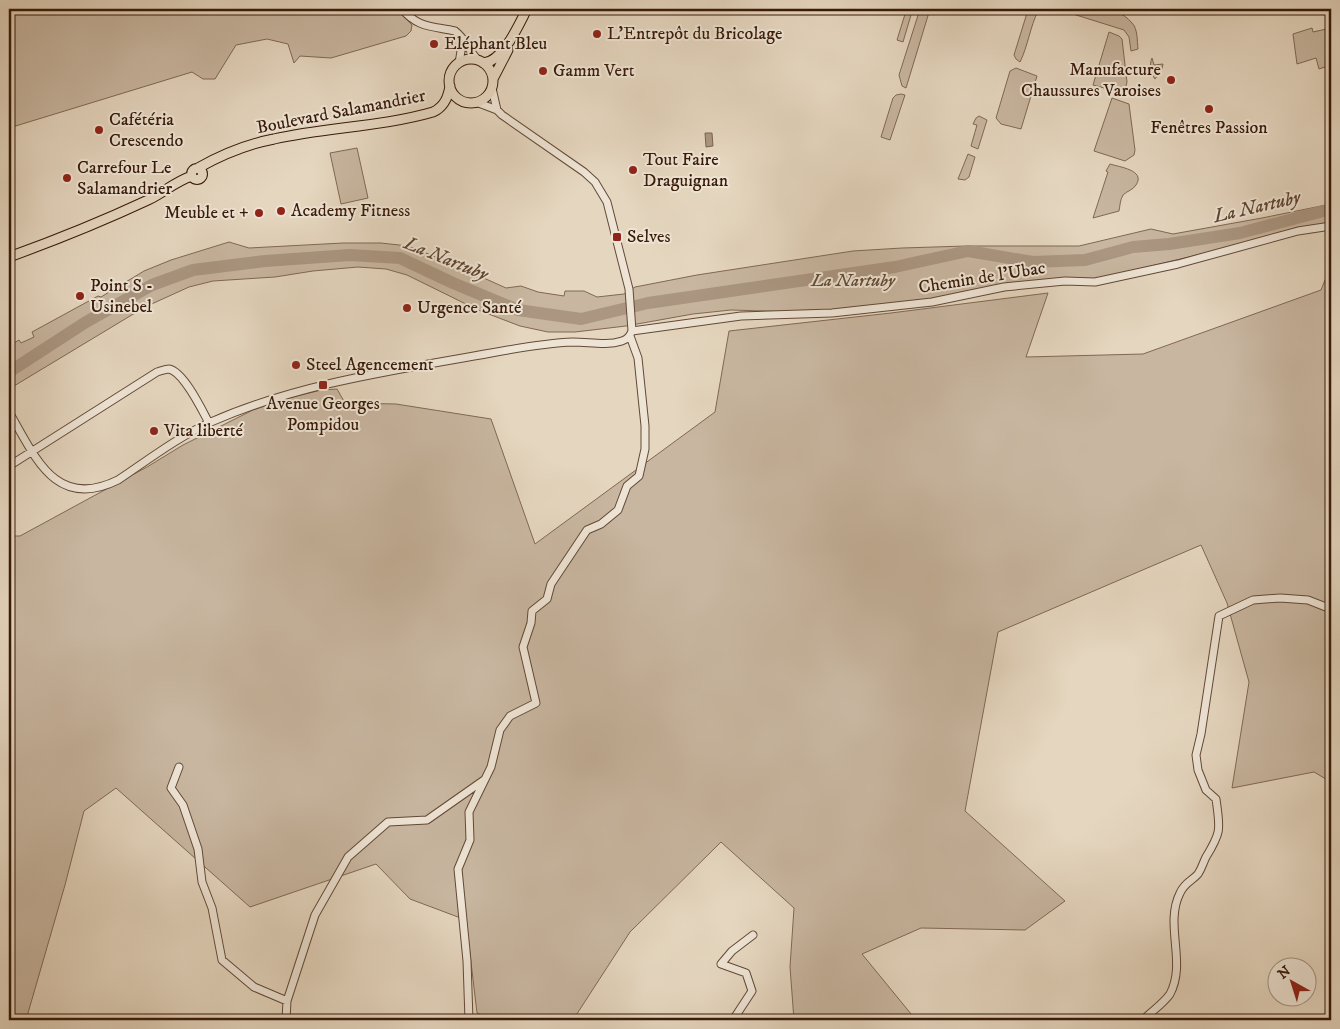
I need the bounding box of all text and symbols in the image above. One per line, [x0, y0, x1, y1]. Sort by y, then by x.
place label: L'Entrepôt du Bricolage [607, 23, 782, 45]
marker: L'Entrepôt du Bricolage [591, 28, 603, 40]
place label: Eléphant Bleu [444, 33, 548, 55]
marker: Eléphant Bleu [428, 38, 440, 50]
place label: Manufacture Chaussures Varoises [1021, 59, 1161, 102]
place label: Gamm Vert [553, 60, 635, 82]
marker: Gamm Vert [537, 65, 549, 77]
marker: Manufacture Chaussures Varoises [1165, 74, 1177, 86]
street label: Boulevard Salamandrier [255, 85, 428, 139]
marker: Fenêtres Passion [1203, 103, 1215, 115]
place label: Cafétéria Crescendo [109, 109, 184, 152]
place label: Fenêtres Passion [1150, 117, 1268, 139]
marker: Cafétéria Crescendo [93, 124, 105, 136]
place label: Tout Faire Draguignan [643, 149, 729, 192]
place label: Carrefour Le Salamandrier [77, 157, 172, 200]
marker: Tout Faire Draguignan [627, 164, 639, 176]
marker: Carrefour Le Salamandrier [61, 172, 73, 184]
water label: La Nartuby [1210, 186, 1304, 228]
place label: Academy Fitness [291, 200, 410, 222]
place label: Meuble et + [164, 202, 249, 224]
marker: Academy Fitness [275, 205, 287, 217]
marker: Meuble et + [253, 207, 265, 219]
place label: Selves [627, 226, 671, 248]
water label: La Nartuby [400, 231, 493, 287]
marker: Selves [611, 231, 623, 243]
street label: Chemin de l'Ubac [917, 257, 1047, 299]
park label: La Nartuby [810, 270, 896, 292]
place label: Point S - Usinebel [90, 275, 153, 318]
marker: Point S - Usinebel [74, 290, 86, 302]
place label: Urgence Santé [417, 297, 522, 319]
marker: Urgence Santé [401, 302, 413, 314]
place label: Steel Agencement [306, 354, 434, 376]
marker: Steel Agencement [290, 359, 302, 371]
marker: Avenue Georges Pompidou [317, 379, 329, 391]
place label: Avenue Georges Pompidou [266, 393, 380, 436]
place label: Vita liberté [163, 420, 243, 442]
marker: Vita liberté [148, 425, 160, 437]
north arrow [1268, 956, 1318, 1006]
text: N [1274, 962, 1295, 983]

